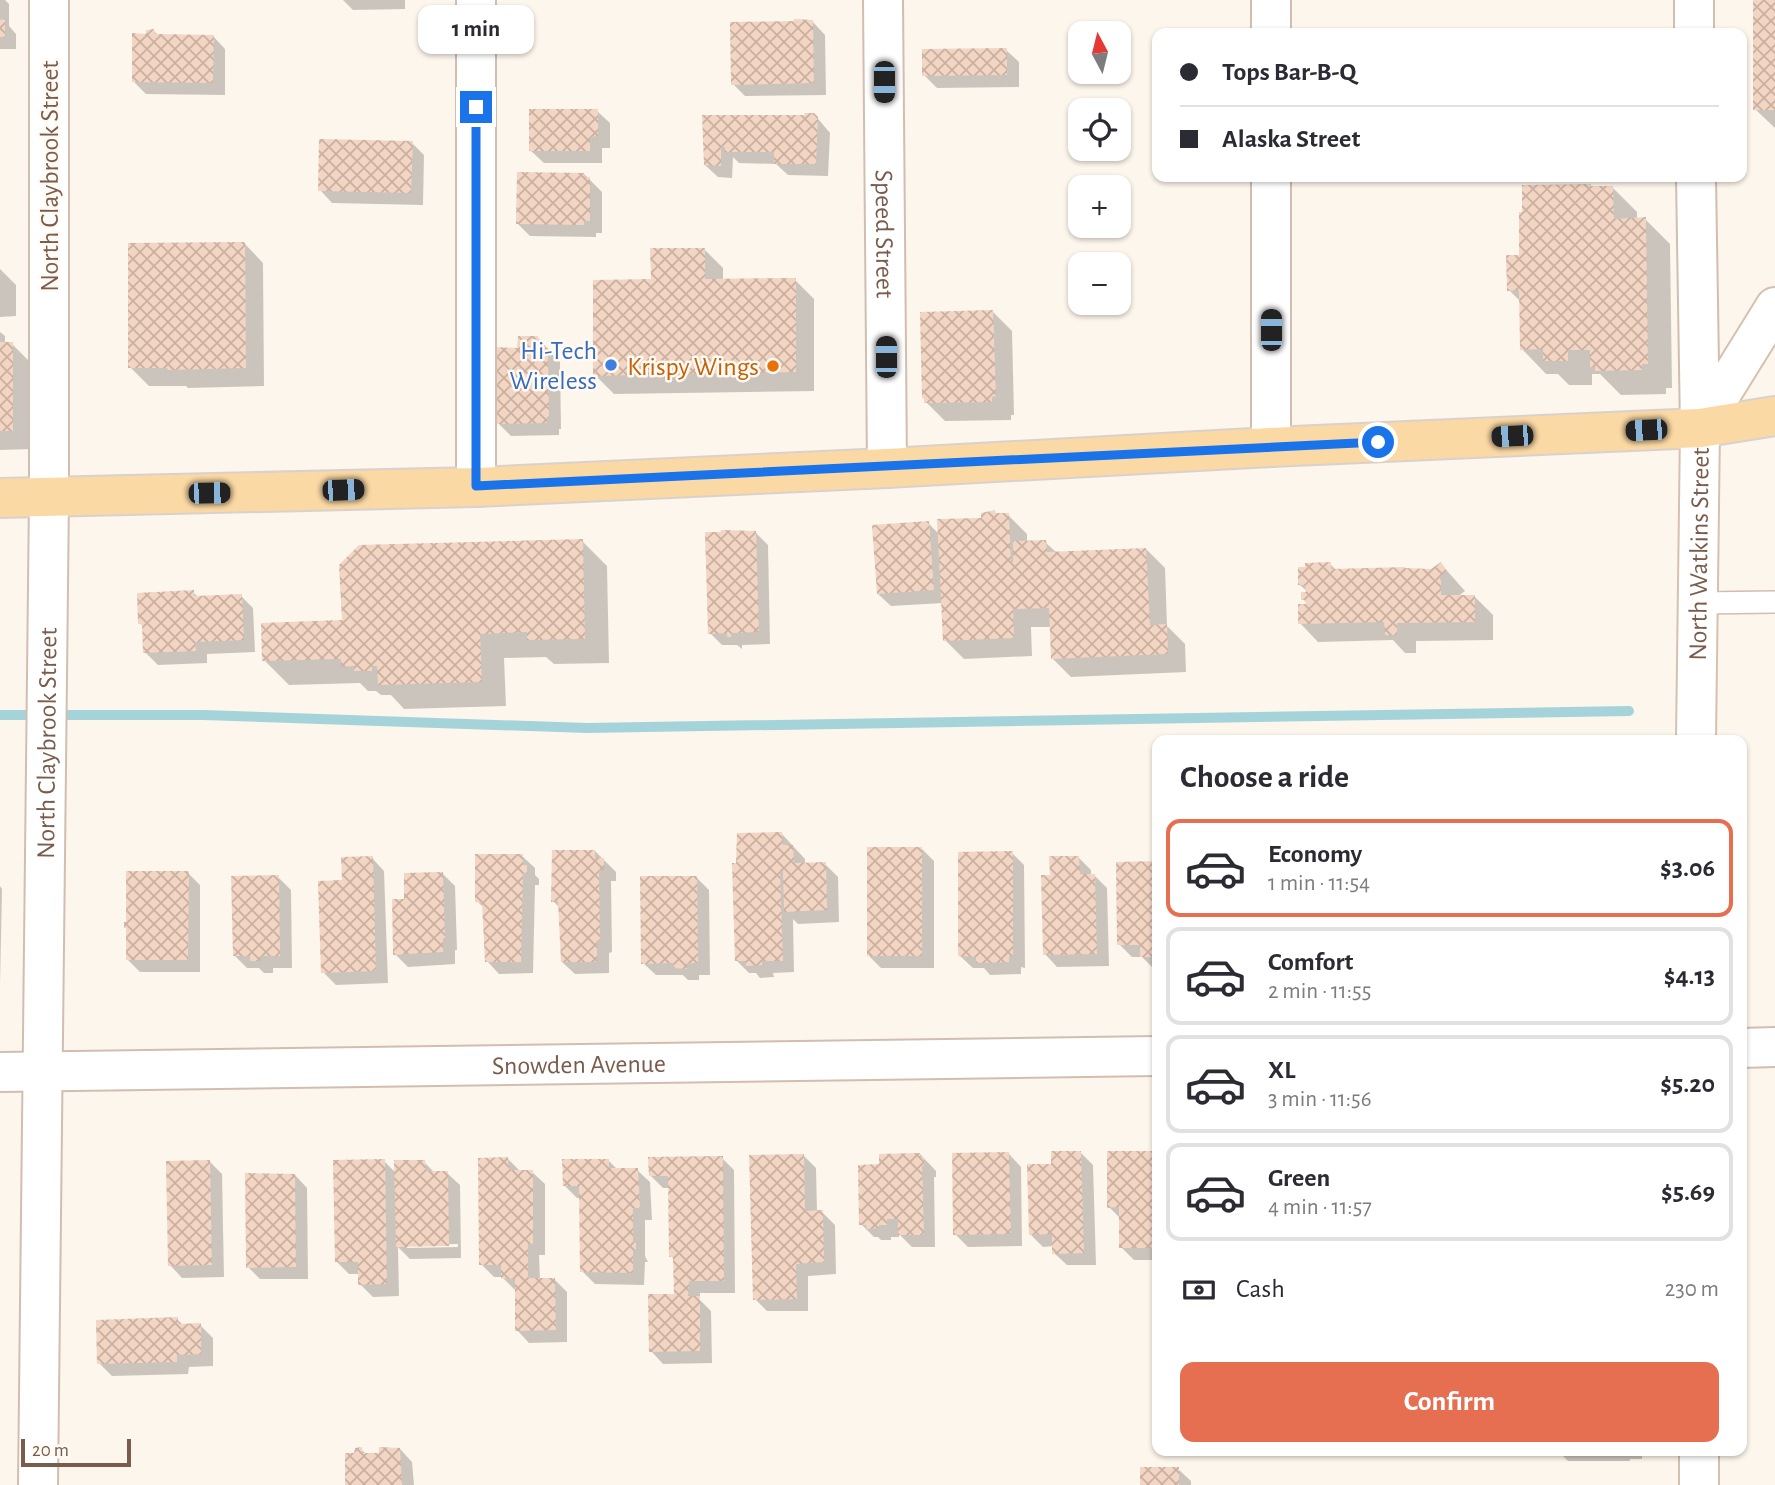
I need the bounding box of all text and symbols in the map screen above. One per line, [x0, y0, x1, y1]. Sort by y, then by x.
callout: 1 min [418, 6, 534, 55]
text: 1 min [452, 18, 500, 41]
north arrow [1068, 21, 1130, 84]
map controls [1068, 21, 1131, 315]
text: Tops Bar-B-Q [1222, 59, 1356, 85]
street label: North Claybrook Street [37, 60, 63, 292]
car [874, 61, 895, 103]
route end [460, 91, 492, 123]
button: locate [1068, 98, 1131, 161]
text: Alaska Street [1222, 126, 1360, 152]
street label: Speed Street [870, 170, 898, 298]
button: + [1068, 175, 1131, 238]
button: − [1068, 252, 1131, 315]
car [1261, 309, 1282, 351]
car [876, 336, 897, 378]
place label: Hi-Tech Wireless [509, 338, 597, 394]
place label: Krispy Wings [627, 354, 759, 380]
marker: Hi-Tech Wireless [603, 357, 619, 373]
marker: Krispy Wings [765, 358, 781, 374]
car [1625, 418, 1668, 442]
car [1491, 424, 1534, 448]
route start [1362, 426, 1394, 458]
street label: North Watkins Street [1685, 447, 1714, 661]
car [322, 479, 365, 501]
car [188, 482, 231, 504]
street label: North Claybrook Street [33, 627, 62, 859]
text: Choose a ride [1180, 761, 1349, 793]
icon: car [1184, 837, 1247, 900]
text: Economy [1268, 841, 1362, 867]
text: $3.06 [1660, 855, 1715, 881]
text: 1 min · 11:54 [1268, 872, 1370, 895]
icon: car [1184, 945, 1247, 1008]
text: Comfort [1268, 949, 1353, 975]
text: $4.13 [1664, 963, 1715, 989]
text: 2 min · 11:55 [1268, 980, 1371, 1003]
street label: Snowden Avenue [492, 1051, 666, 1079]
icon: car [1184, 1053, 1247, 1116]
text: XL [1268, 1057, 1295, 1083]
text: $5.20 [1660, 1071, 1715, 1097]
text: 3 min · 11:56 [1268, 1088, 1371, 1111]
icon: car [1184, 1161, 1247, 1224]
text: Green [1268, 1165, 1330, 1191]
text: $5.69 [1661, 1179, 1715, 1205]
text: 4 min · 11:57 [1268, 1196, 1372, 1219]
icon: cash [1180, 1271, 1218, 1309]
text: Cash [1236, 1276, 1285, 1302]
text: 230 m [1665, 1278, 1719, 1301]
button: Confirm [1180, 1362, 1719, 1442]
scale bar [21, 1436, 131, 1468]
text: 20 m [32, 1441, 69, 1460]

